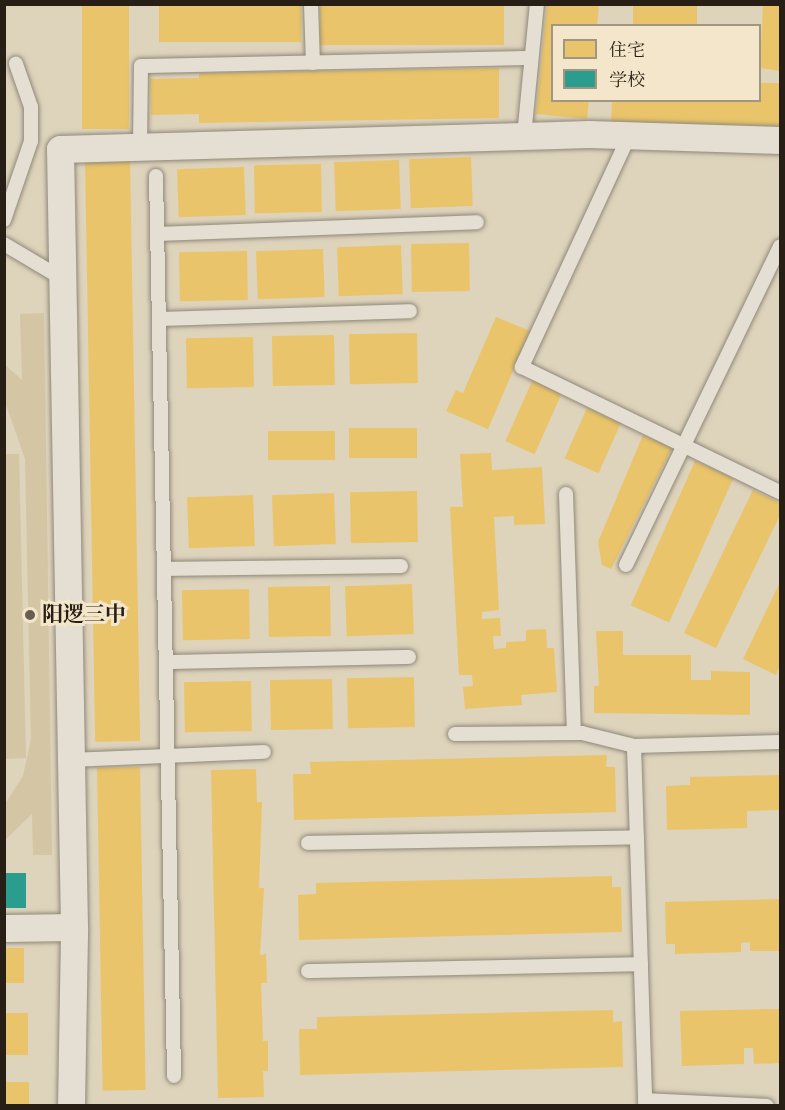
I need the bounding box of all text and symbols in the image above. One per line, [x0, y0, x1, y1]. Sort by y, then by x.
legend [551, 24, 761, 102]
text: 住宅 [609, 38, 645, 63]
text: 学校 [609, 68, 645, 93]
place label: 阳逻三中 [42, 602, 126, 628]
marker: 阳逻三中 [23, 608, 37, 622]

